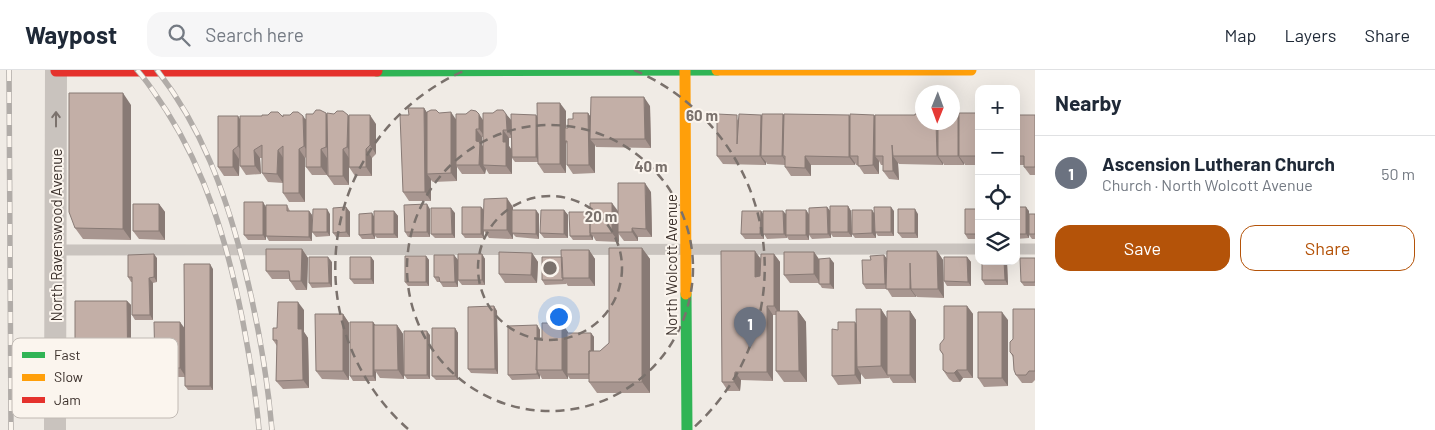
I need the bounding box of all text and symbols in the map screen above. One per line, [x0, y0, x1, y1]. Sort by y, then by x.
search box [147, 12, 497, 57]
text: Waypost [25, 20, 117, 49]
icon: search [165, 21, 193, 49]
text: Search here [205, 23, 304, 46]
text: Map [1224, 24, 1256, 46]
text: Layers [1284, 24, 1337, 46]
text: Share [1365, 24, 1410, 46]
north arrow [915, 85, 960, 130]
map controls [975, 85, 1020, 265]
button: + [975, 85, 1020, 130]
text: Nearby [1055, 90, 1121, 115]
text: 60 m [686, 106, 718, 124]
one-way arrow [51, 111, 61, 128]
button: − [975, 130, 1020, 175]
street label: North Ravenswood Avenue [47, 149, 65, 321]
text: Ascension Lutheran Church [1102, 152, 1335, 175]
text: 40 m [634, 157, 668, 175]
text: 1 [1068, 164, 1074, 183]
text: 50 m [1381, 164, 1415, 183]
button: locate [975, 175, 1020, 220]
text: Church · North Wolcott Avenue [1102, 175, 1313, 194]
street label: North Wolcott Avenue [662, 194, 680, 336]
text: 20 m [585, 207, 617, 225]
button: layers [975, 220, 1020, 265]
button: Save [1055, 225, 1230, 271]
button: Share [1240, 225, 1415, 271]
centre of rings [541, 259, 559, 277]
your location [546, 304, 572, 330]
pin: 1 [734, 307, 766, 348]
legend [12, 338, 178, 418]
text: Fast [54, 346, 80, 363]
text: Slow [54, 368, 83, 385]
text: Jam [54, 391, 81, 408]

